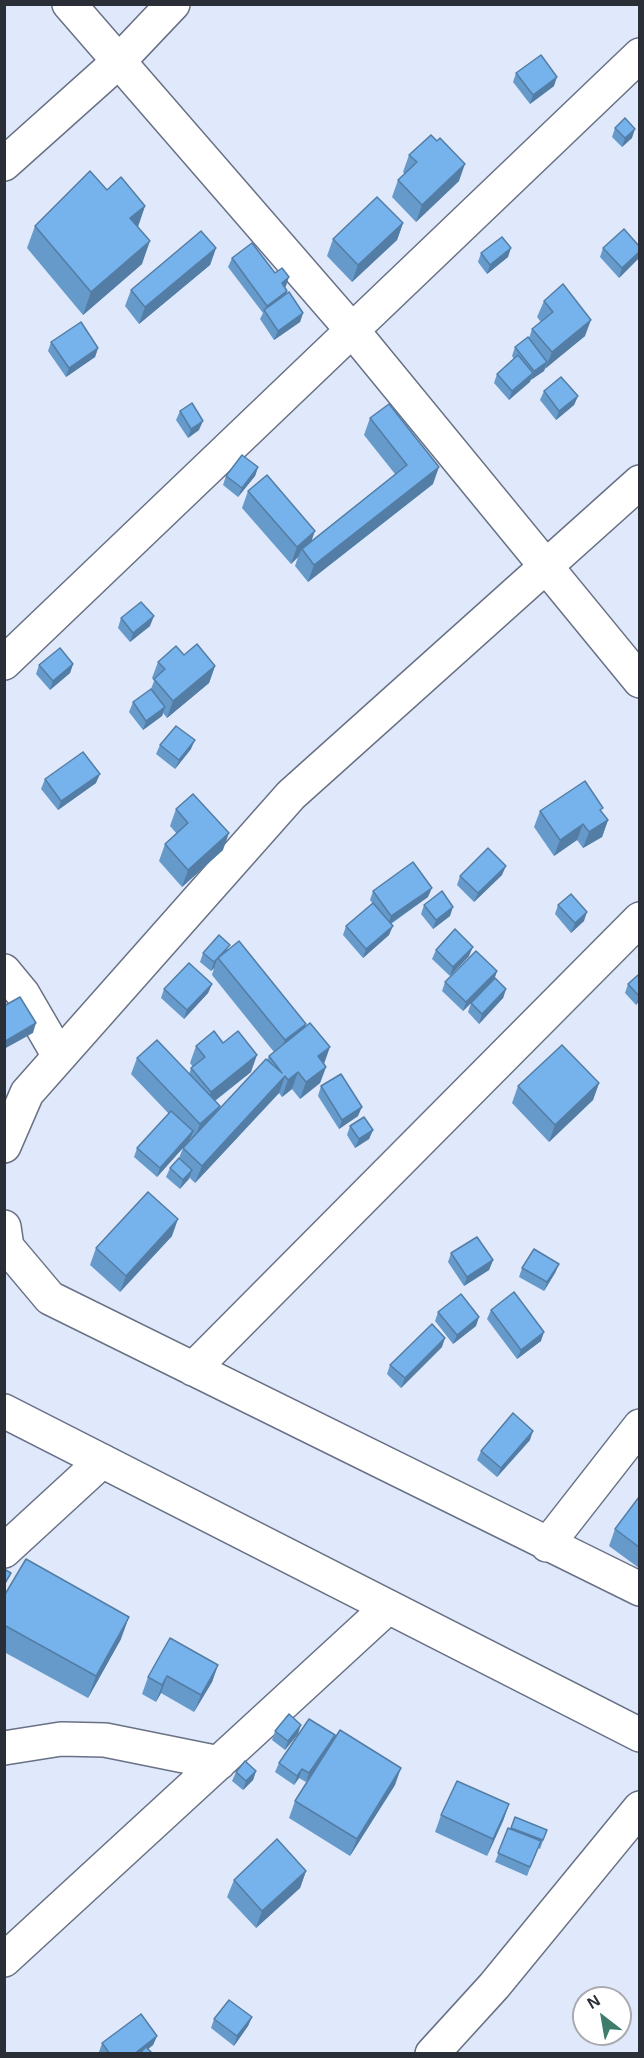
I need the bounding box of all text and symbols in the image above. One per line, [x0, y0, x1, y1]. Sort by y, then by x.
north arrow [572, 1986, 632, 2046]
text: N [584, 1992, 603, 2012]

